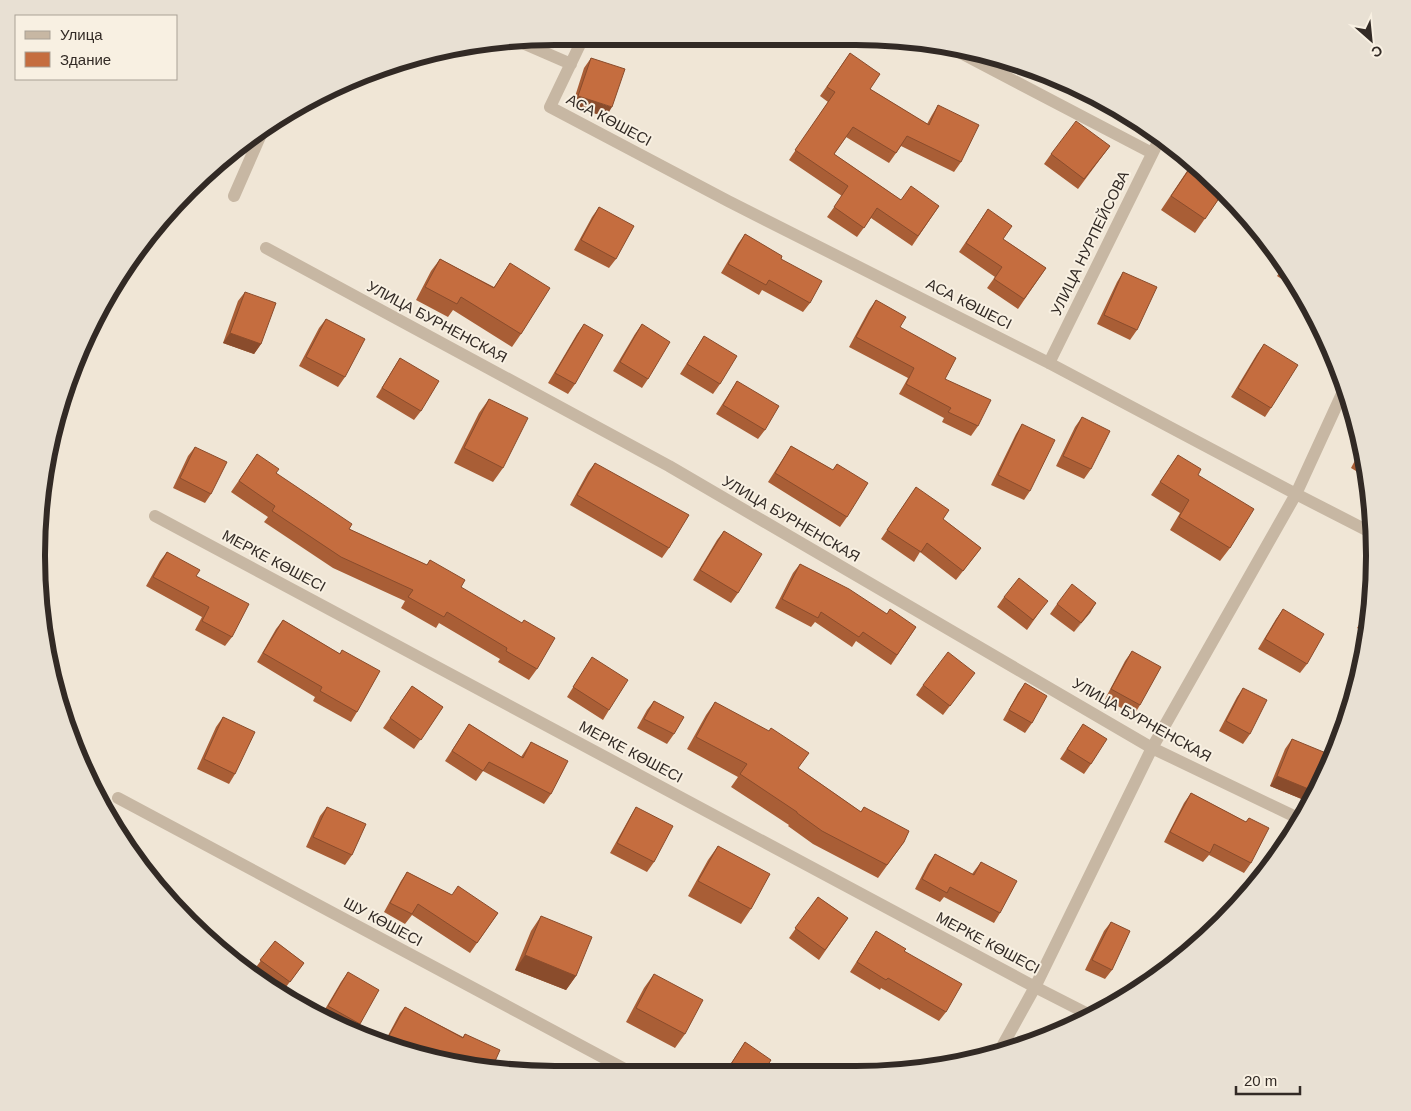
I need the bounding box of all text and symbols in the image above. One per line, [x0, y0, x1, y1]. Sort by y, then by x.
legend [15, 15, 178, 80]
north arrow [1346, 15, 1396, 65]
text: Улица [60, 26, 103, 43]
text: С [1369, 42, 1385, 61]
text: Здание [60, 51, 111, 68]
street label: АСА КӨШЕСІ [564, 90, 655, 149]
street label: УЛИЦА НУРПЕЙСОВА [1047, 168, 1132, 318]
street label: АСА КӨШЕСІ [924, 275, 1015, 332]
street label: УЛИЦА БУРНЕНСКАЯ [364, 277, 510, 366]
street label: УЛИЦА БУРНЕНСКАЯ [719, 472, 863, 565]
street label: МЕРКЕ КӨШЕСІ [220, 526, 329, 595]
street label: УЛИЦА БУРНЕНСКАЯ [1070, 674, 1215, 765]
street label: МЕРКЕ КӨШЕСІ [577, 717, 686, 786]
street label: ШУ КӨШЕСІ [341, 894, 425, 949]
street label: МЕРКЕ КӨШЕСІ [934, 908, 1043, 977]
scale bar [1236, 1064, 1300, 1096]
text: 20 m [1244, 1072, 1277, 1089]

